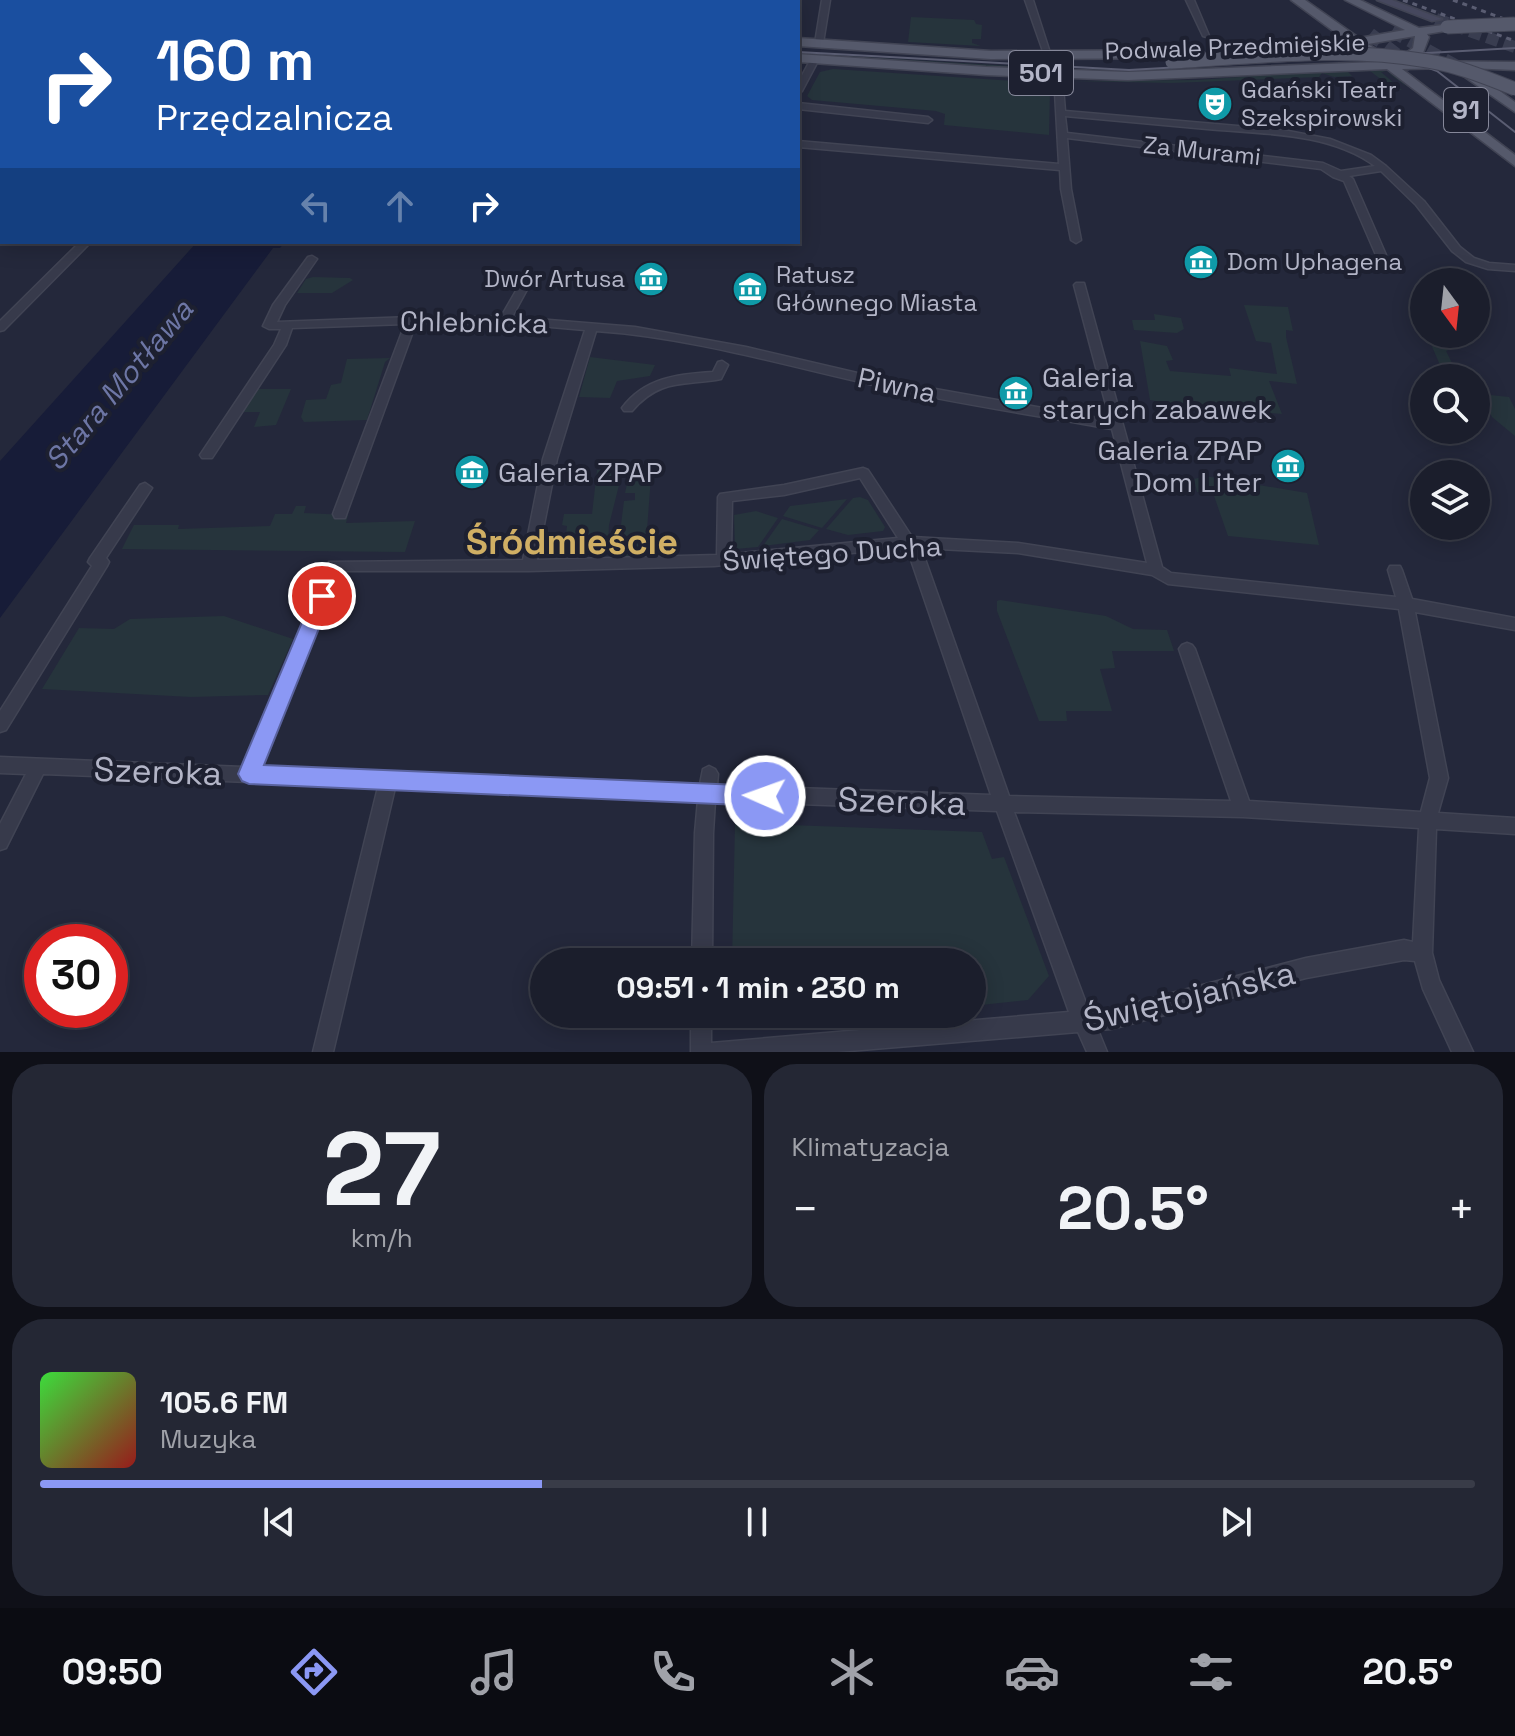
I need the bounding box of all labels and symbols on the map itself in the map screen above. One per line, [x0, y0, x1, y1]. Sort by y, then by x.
street label: Podwale Przedmiejskie [1104, 26, 1366, 67]
road number: 501 [1009, 51, 1073, 95]
place label: Gdański Teatr Szekspirowski [1241, 74, 1402, 133]
theatre icon: Gdański Teatr Szekspirowski [1196, 85, 1234, 123]
road number: 91 [1444, 88, 1488, 132]
street label: Za Murami [1142, 129, 1262, 172]
museum icon: Dom Uphagena [1182, 243, 1220, 281]
place label: Dom Uphagena [1227, 246, 1403, 277]
place label: Ratusz Głównego Miasta [776, 259, 978, 318]
museum icon: Dwór Artusa [632, 260, 670, 298]
place label: Dwór Artusa [484, 263, 625, 294]
north arrow [1410, 268, 1490, 348]
museum icon: Ratusz Głównego Miasta [731, 270, 769, 308]
water label: Stara Motława [36, 290, 202, 478]
street label: Chlebnicka [400, 303, 548, 341]
street label: Piwna [854, 359, 940, 411]
place label: Galeria starych zabawek [1042, 359, 1272, 427]
museum icon: Galeria starych zabawek [997, 374, 1035, 412]
place label: Galeria ZPAP Dom Liter [1097, 432, 1262, 500]
museum icon: Galeria ZPAP Dom Liter [1269, 447, 1307, 485]
museum icon: Galeria ZPAP [453, 453, 491, 491]
place label: Galeria ZPAP [498, 454, 663, 490]
district label: Śródmieście [466, 519, 678, 565]
street label: Świętego Ducha [721, 527, 943, 579]
pin [288, 562, 356, 630]
street label: Szeroka [93, 748, 223, 795]
position arrow [723, 754, 807, 838]
street label: Szeroka [837, 778, 967, 825]
speed limit sign: 30 [24, 924, 128, 1028]
street label: Świętojańska [1079, 951, 1299, 1042]

